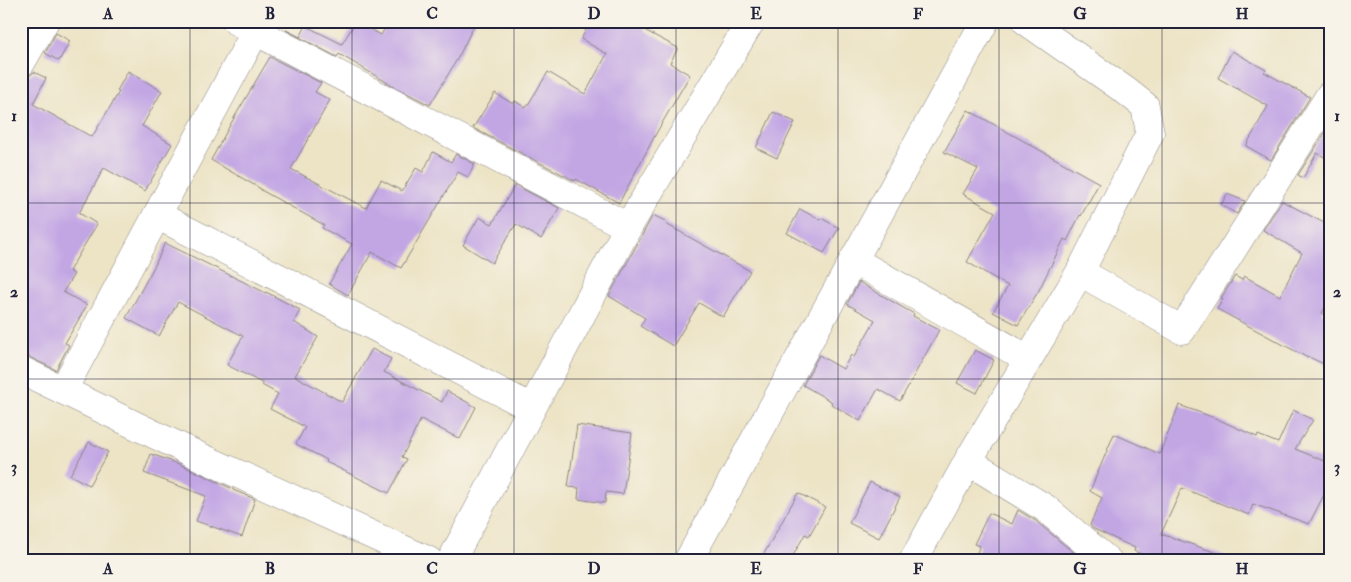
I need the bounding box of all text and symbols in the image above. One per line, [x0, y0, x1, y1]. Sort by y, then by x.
text: A [102, 4, 114, 24]
text: B [265, 4, 275, 24]
text: C [426, 4, 438, 24]
text: D [587, 4, 601, 24]
text: E [750, 4, 762, 24]
text: F [913, 4, 923, 24]
text: G [1073, 4, 1087, 24]
text: H [1235, 4, 1249, 24]
text: 1 [11, 106, 17, 126]
text: 1 [1334, 106, 1340, 126]
text: 2 [10, 282, 18, 302]
text: 2 [1333, 282, 1341, 302]
text: 3 [11, 457, 17, 477]
text: 3 [1334, 457, 1340, 477]
text: A [102, 559, 114, 579]
text: B [265, 559, 275, 579]
text: C [426, 559, 438, 579]
text: D [587, 559, 601, 579]
text: E [750, 559, 762, 579]
text: F [913, 559, 923, 579]
text: G [1073, 559, 1087, 579]
text: H [1235, 559, 1249, 579]

